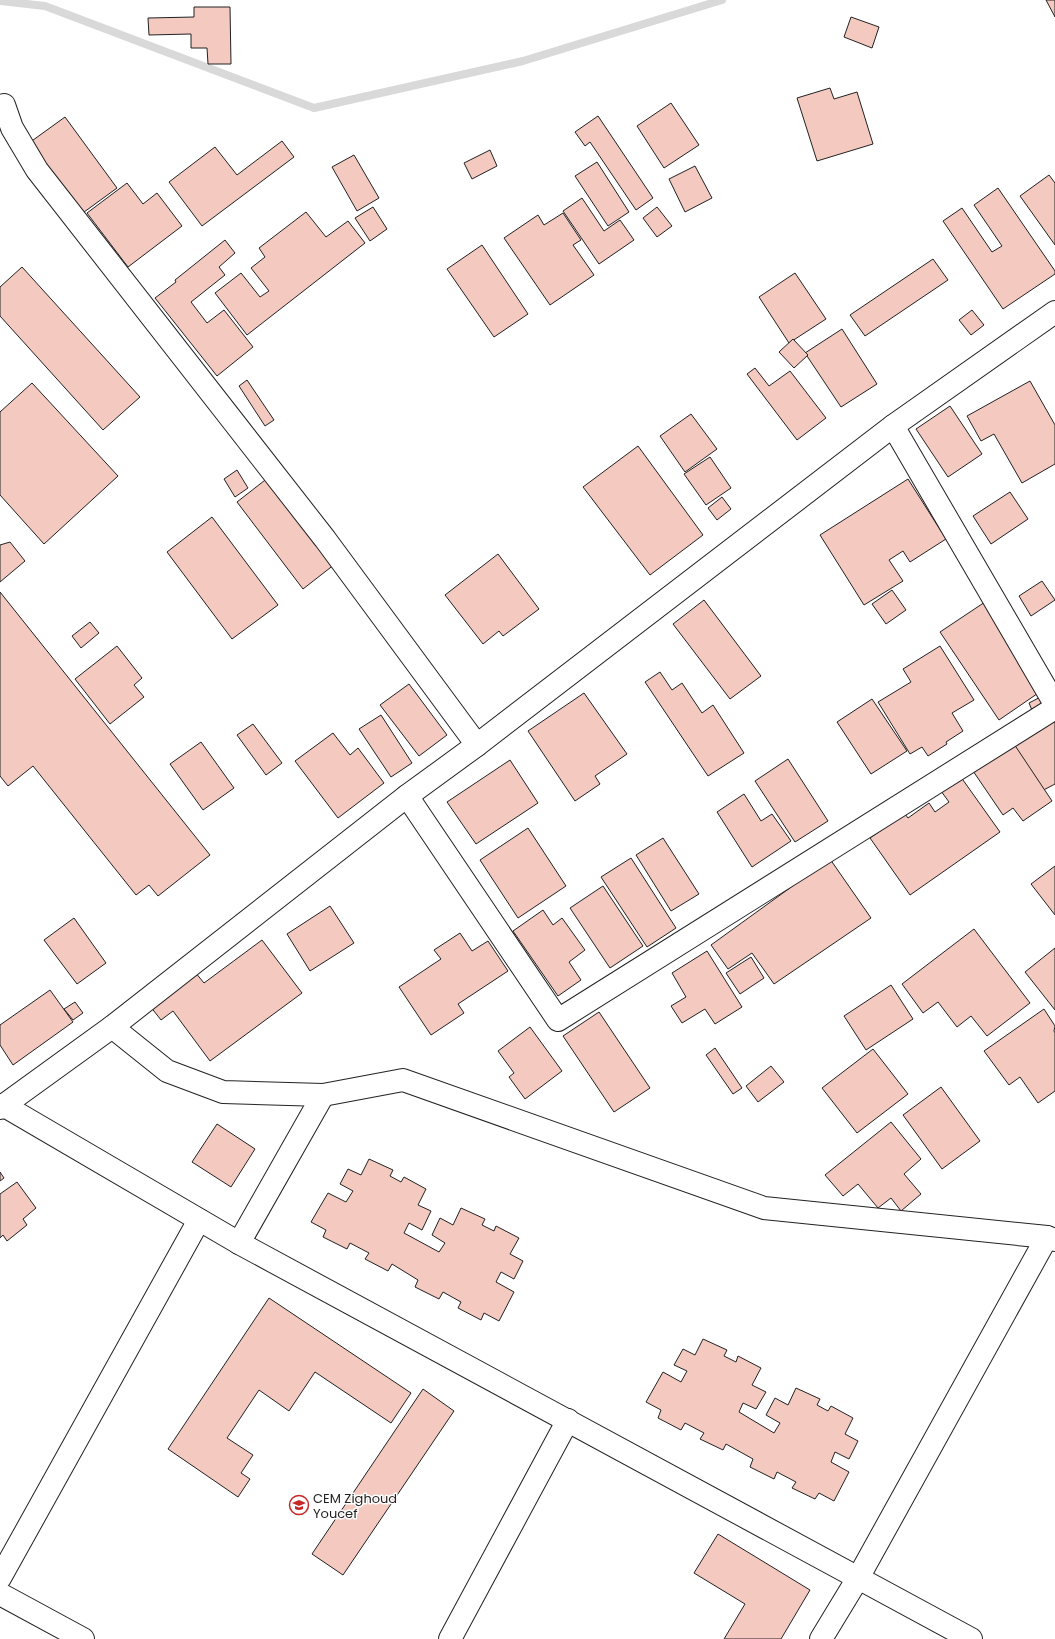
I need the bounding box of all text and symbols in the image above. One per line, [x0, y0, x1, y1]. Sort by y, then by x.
place label: CEM Zighoud Youcef [313, 1489, 397, 1523]
school or university icon: CEM Zighoud Youcef [288, 1494, 310, 1516]

